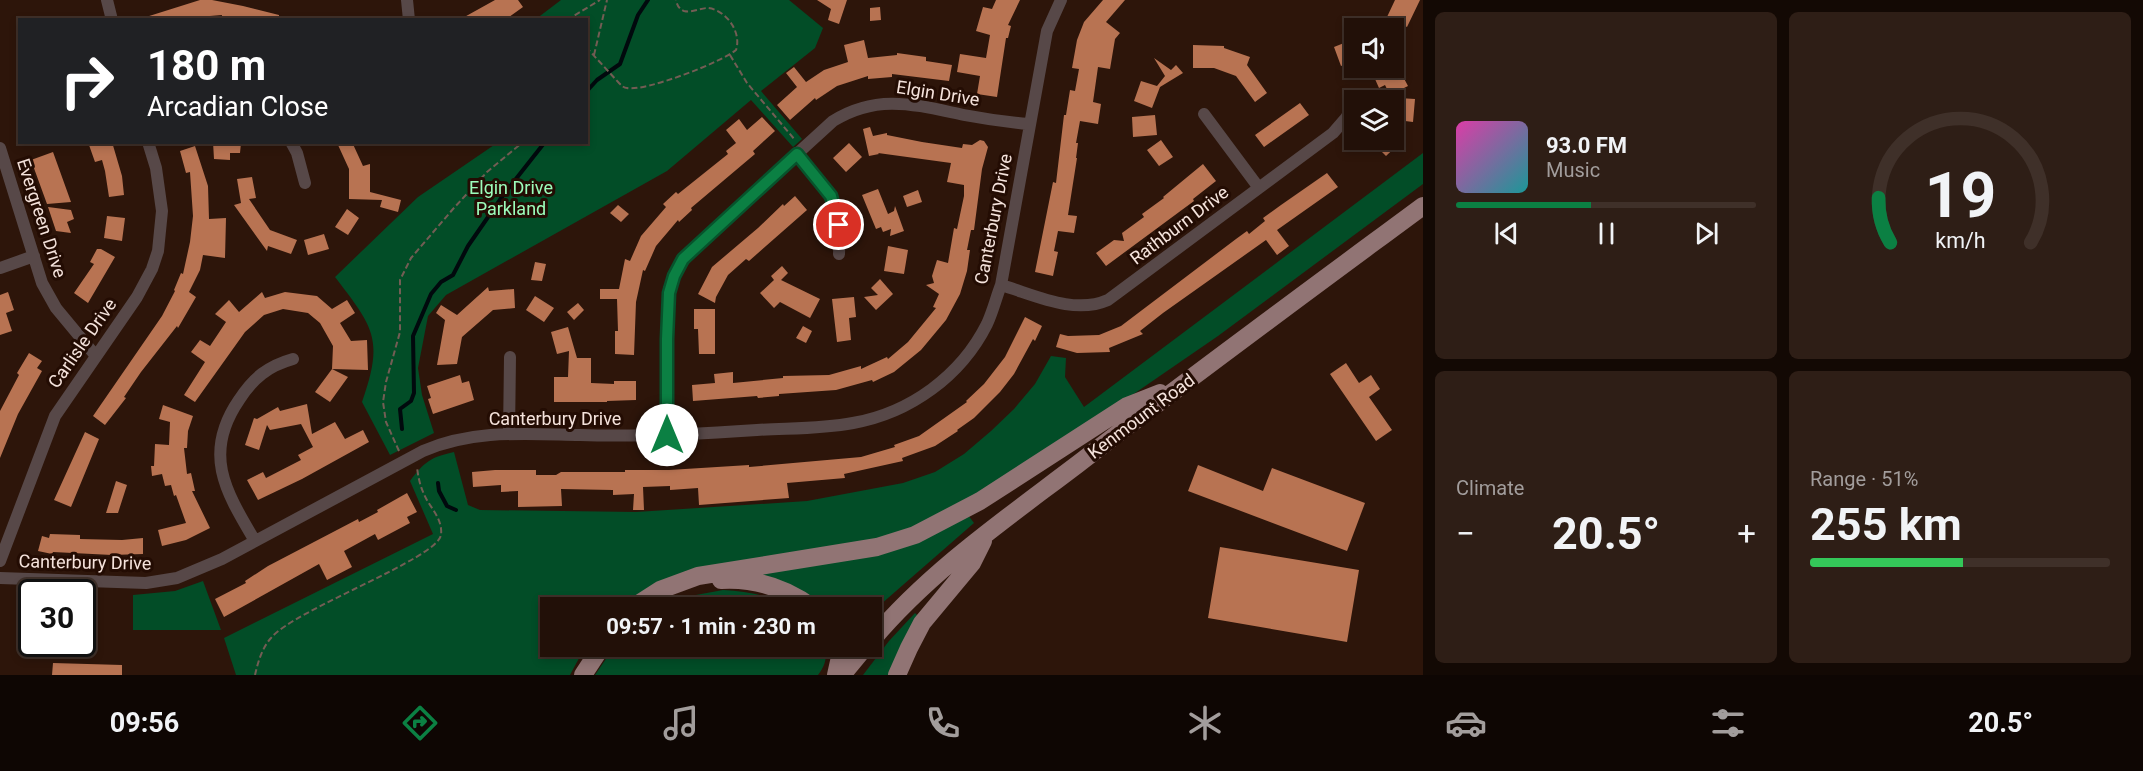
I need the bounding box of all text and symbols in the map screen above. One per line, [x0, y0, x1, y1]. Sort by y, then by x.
map controls [1344, 18, 1404, 150]
button: sound [1344, 18, 1404, 78]
text: 180 m [147, 41, 266, 90]
icon: right [48, 42, 126, 120]
street label: Elgin Drive [895, 76, 981, 110]
button: layers [1344, 90, 1404, 150]
text: Arcadian Close [147, 91, 328, 123]
text: 93.0 FM [1546, 133, 1627, 158]
street label: Canterbury Drive [970, 152, 1016, 286]
street label: Evergreen Drive [13, 156, 71, 280]
text: Music [1546, 158, 1600, 182]
text: 19 [1924, 159, 1996, 232]
park label: Elgin Drive Parkland [469, 177, 553, 219]
street label: Rathburn Drive [1126, 181, 1232, 269]
pin [813, 199, 864, 250]
icon: arrive [822, 208, 855, 241]
icon: previous [1490, 217, 1523, 250]
icon: pause [1590, 217, 1623, 250]
icon: next [1690, 217, 1723, 250]
text: km/h [1935, 228, 1985, 253]
street label: Carlisle Drive [43, 294, 121, 392]
street label: Kenmount Road [1084, 369, 1198, 463]
position arrow [635, 403, 699, 467]
street label: Canterbury Drive [489, 408, 621, 429]
text: Range · 51% [1810, 467, 1918, 491]
text: Climate [1456, 476, 1524, 500]
text: 255 km [1810, 498, 1962, 551]
text: 20.5° [1552, 507, 1660, 560]
text: − [1456, 514, 1475, 553]
text: + [1737, 514, 1756, 553]
street label: Canterbury Drive [18, 550, 152, 574]
speed limit sign: 30 [18, 579, 96, 657]
text: 09:57 · 1 min · 230 m [606, 614, 816, 639]
icon: directions [399, 702, 441, 744]
icon: music [660, 702, 702, 744]
icon: phone [922, 702, 964, 744]
icon: climate [1184, 702, 1226, 744]
icon: car [1445, 702, 1487, 744]
icon: filters [1707, 702, 1749, 744]
text: 09:56 [110, 707, 179, 739]
text: 20.5° [1968, 707, 2033, 739]

